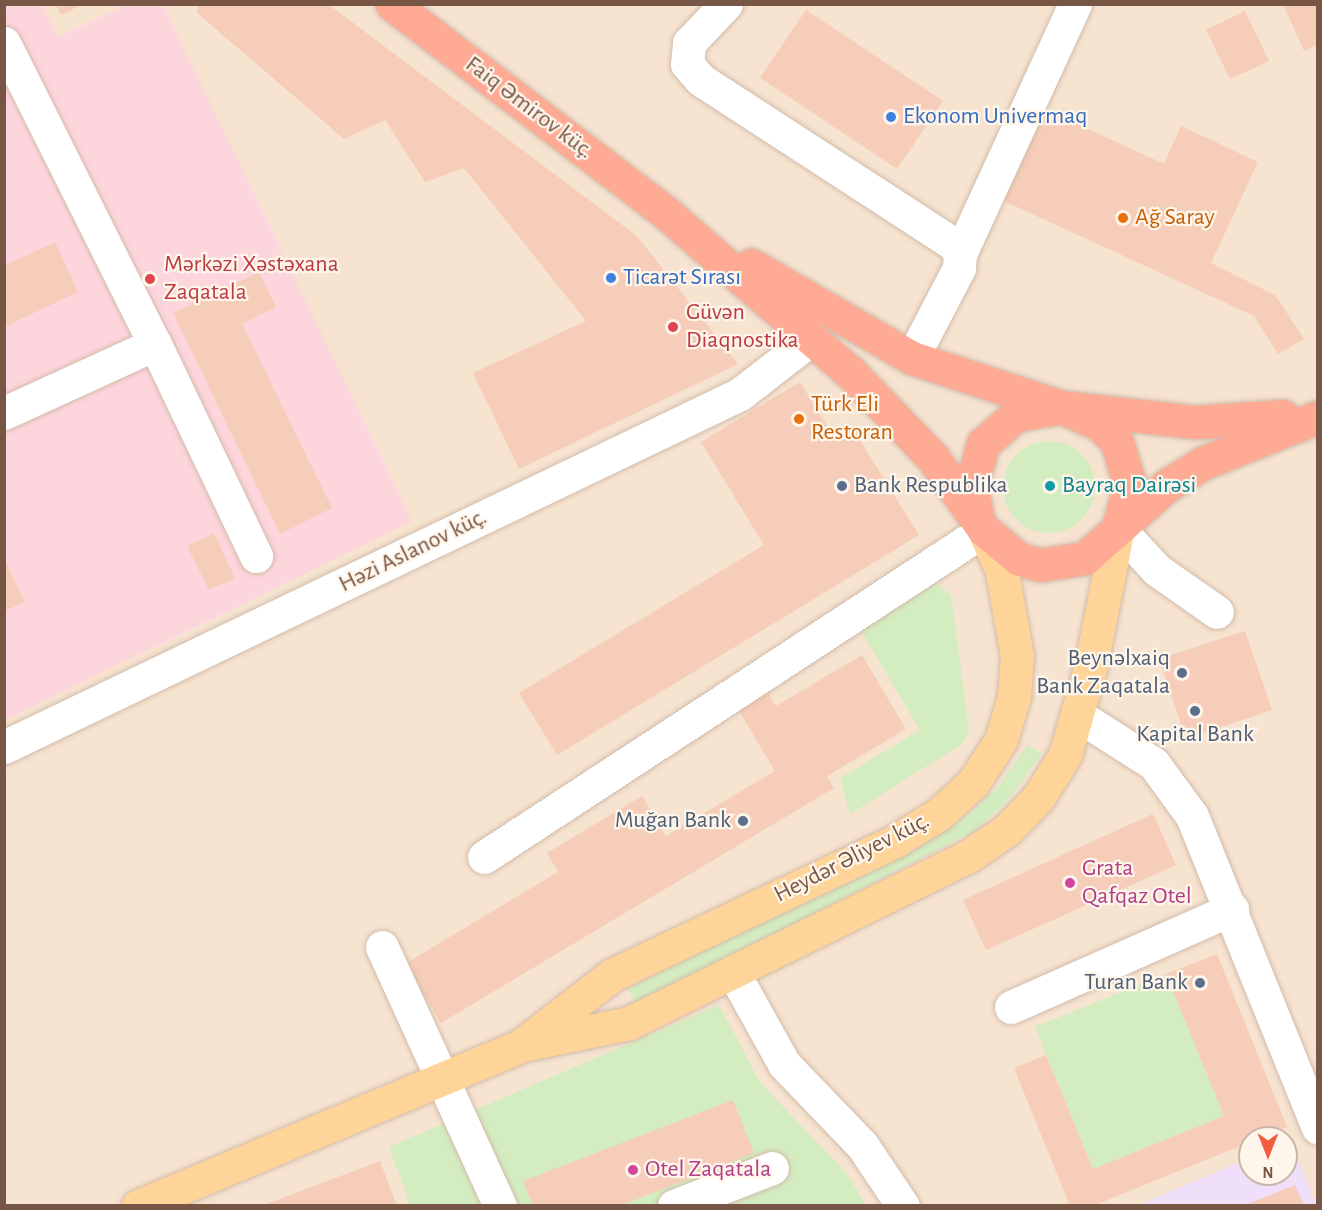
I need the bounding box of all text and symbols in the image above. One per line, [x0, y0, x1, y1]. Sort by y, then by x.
street label: Faiq Əmirov küç. [459, 50, 599, 166]
place label: Ekonom Univermaq [903, 103, 1088, 131]
marker: Ekonom Univermaq [884, 110, 898, 124]
place label: Ağ Saray [1135, 204, 1215, 232]
marker: Ağ Saray [1116, 211, 1130, 225]
place label: Mərkəzi Xəstəxana Zaqatala [164, 251, 339, 307]
place label: Ticarət Sırası [623, 264, 741, 292]
marker: Mərkəzi Xəstəxana Zaqatala [141, 270, 159, 288]
marker: Ticarət Sırası [604, 271, 618, 285]
place label: Güvən Diaqnostika [686, 299, 799, 355]
marker: Güvən Diaqnostika [664, 318, 682, 336]
place label: Türk Eli Restoran [811, 391, 893, 447]
marker: Türk Eli Restoran [792, 412, 806, 426]
place label: Bank Respublika [854, 472, 1008, 500]
place label: Bayraq Dairəsi [1062, 472, 1196, 500]
marker: Bank Respublika [835, 479, 849, 493]
marker: Bayraq Dairəsi [1043, 479, 1057, 493]
street label: Həzi Aslanov küç. [334, 503, 492, 599]
place label: Beynəlxaiq Bank Zaqatala [1036, 645, 1170, 701]
marker: Beynəlxaiq Bank Zaqatala [1175, 666, 1189, 680]
marker: Kapital Bank [1188, 704, 1202, 718]
place label: Kapital Bank [1136, 721, 1254, 749]
street label: Heydər Əliyev küç. [769, 806, 935, 910]
place label: Muğan Bank [615, 807, 731, 835]
marker: Muğan Bank [736, 814, 750, 828]
place label: Grata Qafqaz Otel [1082, 855, 1192, 911]
marker: Grata Qafqaz Otel [1063, 876, 1077, 890]
place label: Turan Bank [1084, 969, 1188, 997]
marker: Turan Bank [1193, 976, 1207, 990]
north arrow [1238, 1126, 1298, 1186]
place label: Otel Zaqatala [645, 1156, 771, 1184]
marker: Otel Zaqatala [626, 1163, 640, 1177]
text: N [1262, 1164, 1274, 1180]

